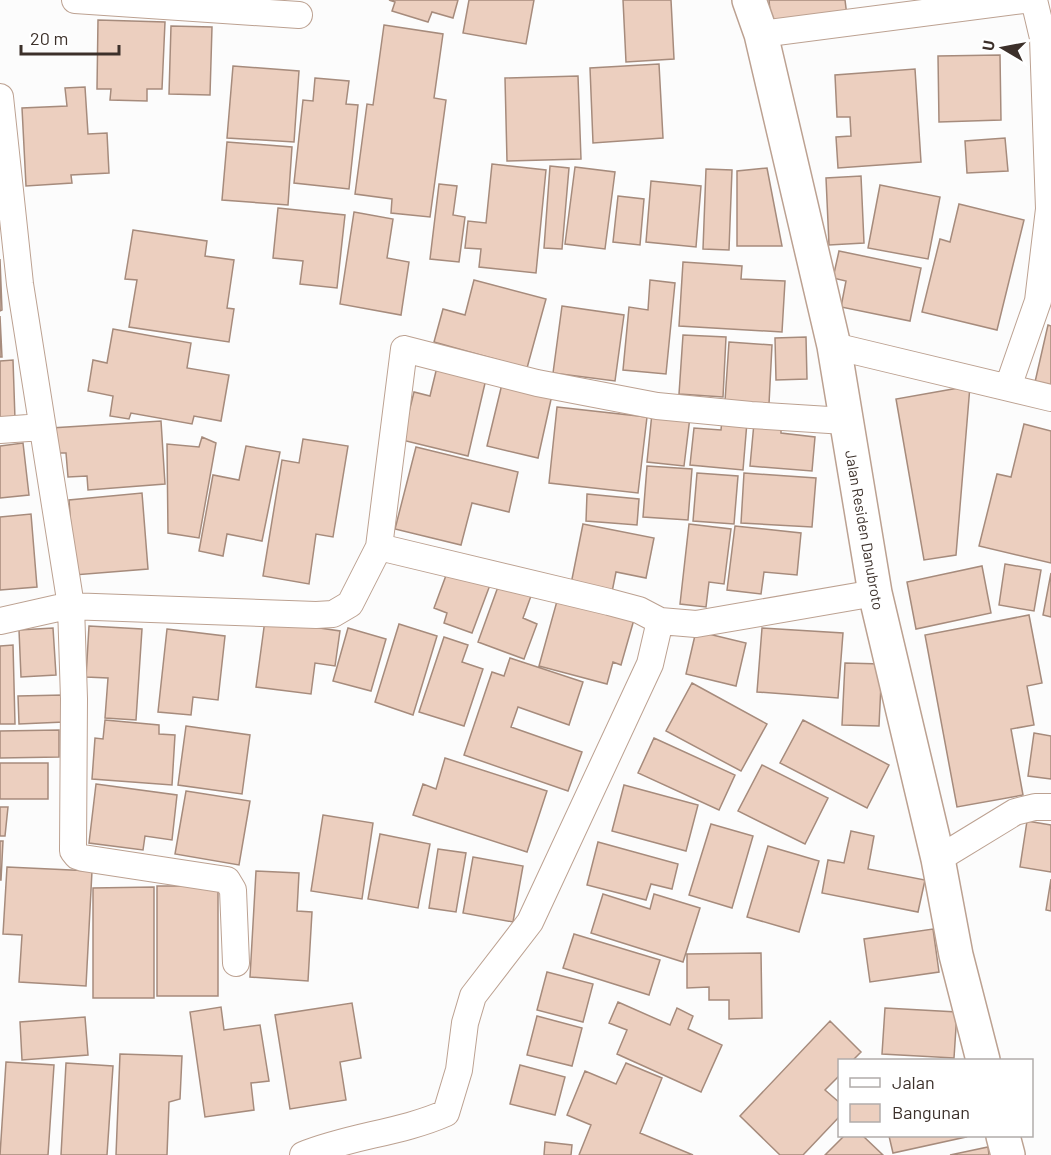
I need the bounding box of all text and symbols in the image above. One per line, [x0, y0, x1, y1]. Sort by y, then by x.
scale bar [21, 18, 118, 56]
north arrow [973, 18, 1033, 78]
text: 20 m [30, 27, 68, 49]
text: U [978, 39, 998, 52]
street label: Jalan Residen Danubroto [842, 449, 888, 611]
legend [838, 1059, 1033, 1137]
text: Jalan [892, 1071, 935, 1093]
text: Bangunan [892, 1101, 970, 1123]

